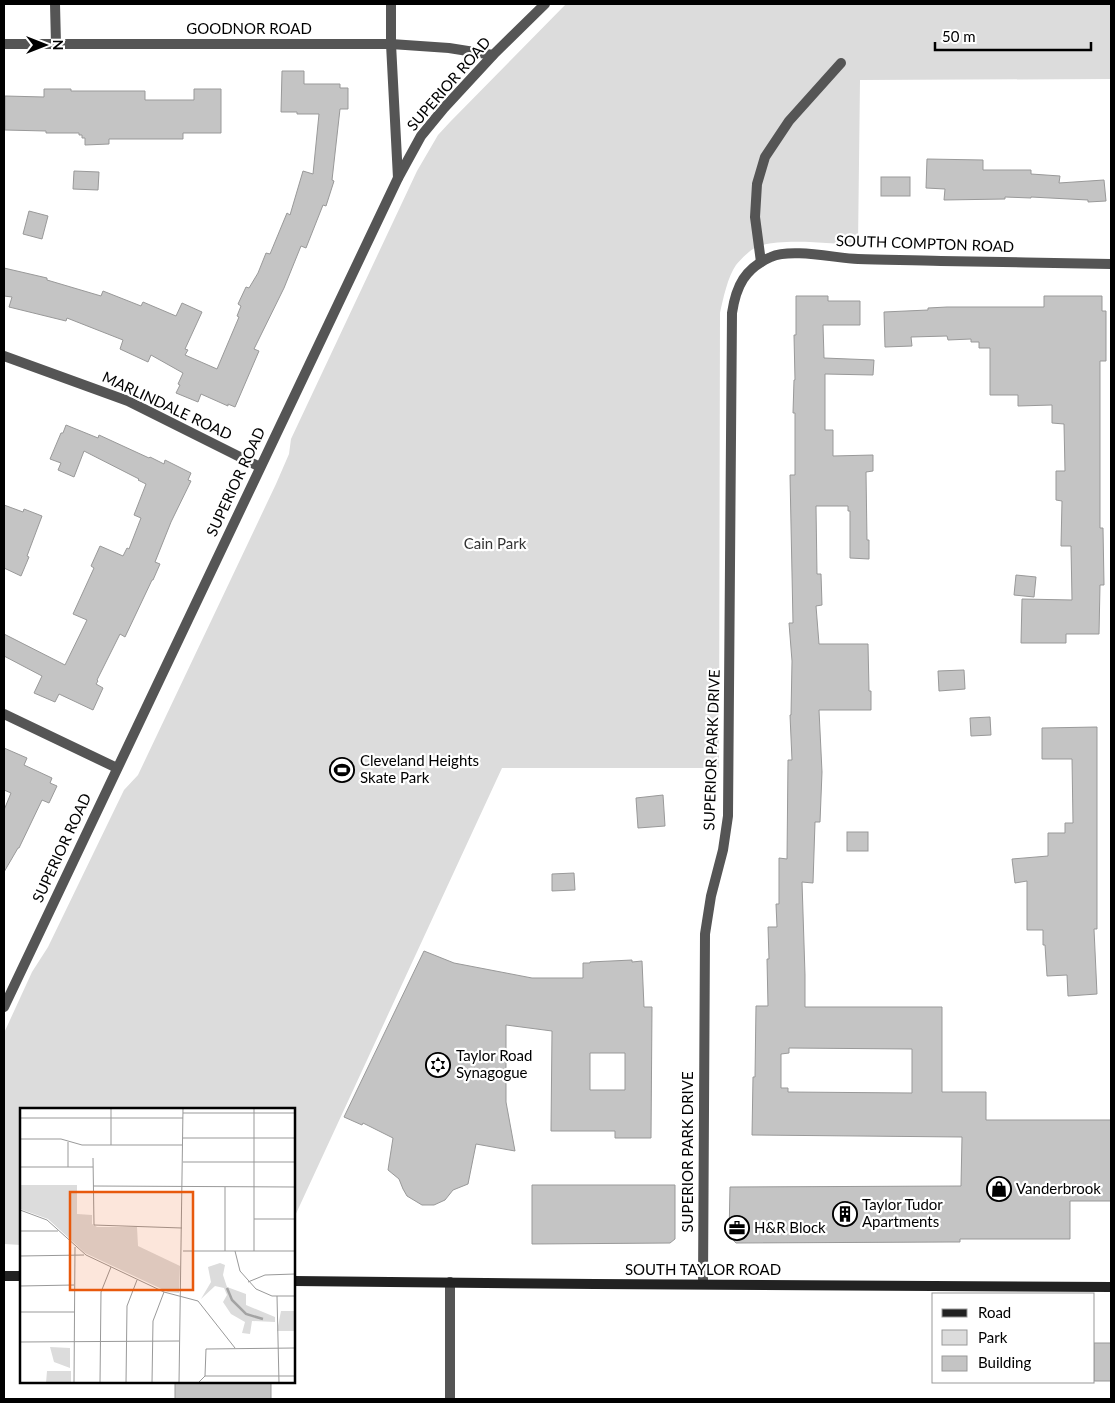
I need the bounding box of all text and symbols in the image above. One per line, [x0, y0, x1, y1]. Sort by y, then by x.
street label: GOODNOR ROAD [186, 19, 312, 37]
north arrow [20, 20, 70, 70]
scale bar [935, 20, 1091, 52]
text: 50 m [942, 27, 976, 45]
street label: SUPERIOR ROAD [403, 33, 494, 134]
text: N [50, 40, 67, 50]
street label: SOUTH COMPTON ROAD [836, 231, 1014, 255]
street label: MARLINDALE ROAD [100, 367, 235, 443]
street label: SUPERIOR ROAD [202, 424, 268, 539]
park label: Cain Park [464, 534, 527, 552]
street label: SUPERIOR PARK DRIVE [699, 669, 723, 831]
place label: Cleveland Heights Skate Park [360, 751, 479, 786]
sports icon: Cleveland Heights Skate Park [329, 757, 355, 783]
street label: SUPERIOR ROAD [28, 790, 94, 905]
place label: Taylor Road Synagogue [456, 1046, 532, 1081]
synagogue icon: Taylor Road Synagogue [425, 1052, 451, 1078]
street label: SUPERIOR PARK DRIVE [678, 1071, 696, 1233]
inset map [20, 1108, 295, 1383]
shop icon: Vanderbrook [986, 1176, 1012, 1202]
place label: Vanderbrook [1016, 1179, 1101, 1197]
place label: Taylor Tudor Apartments [862, 1195, 943, 1230]
building icon: Taylor Tudor Apartments [832, 1201, 858, 1227]
office icon: H&R Block [724, 1215, 750, 1241]
place label: H&R Block [754, 1218, 826, 1236]
street label: SOUTH TAYLOR ROAD [625, 1260, 781, 1278]
legend [932, 1293, 1095, 1383]
text: Road [978, 1303, 1011, 1321]
text: Park [978, 1328, 1008, 1346]
text: Building [978, 1353, 1031, 1371]

